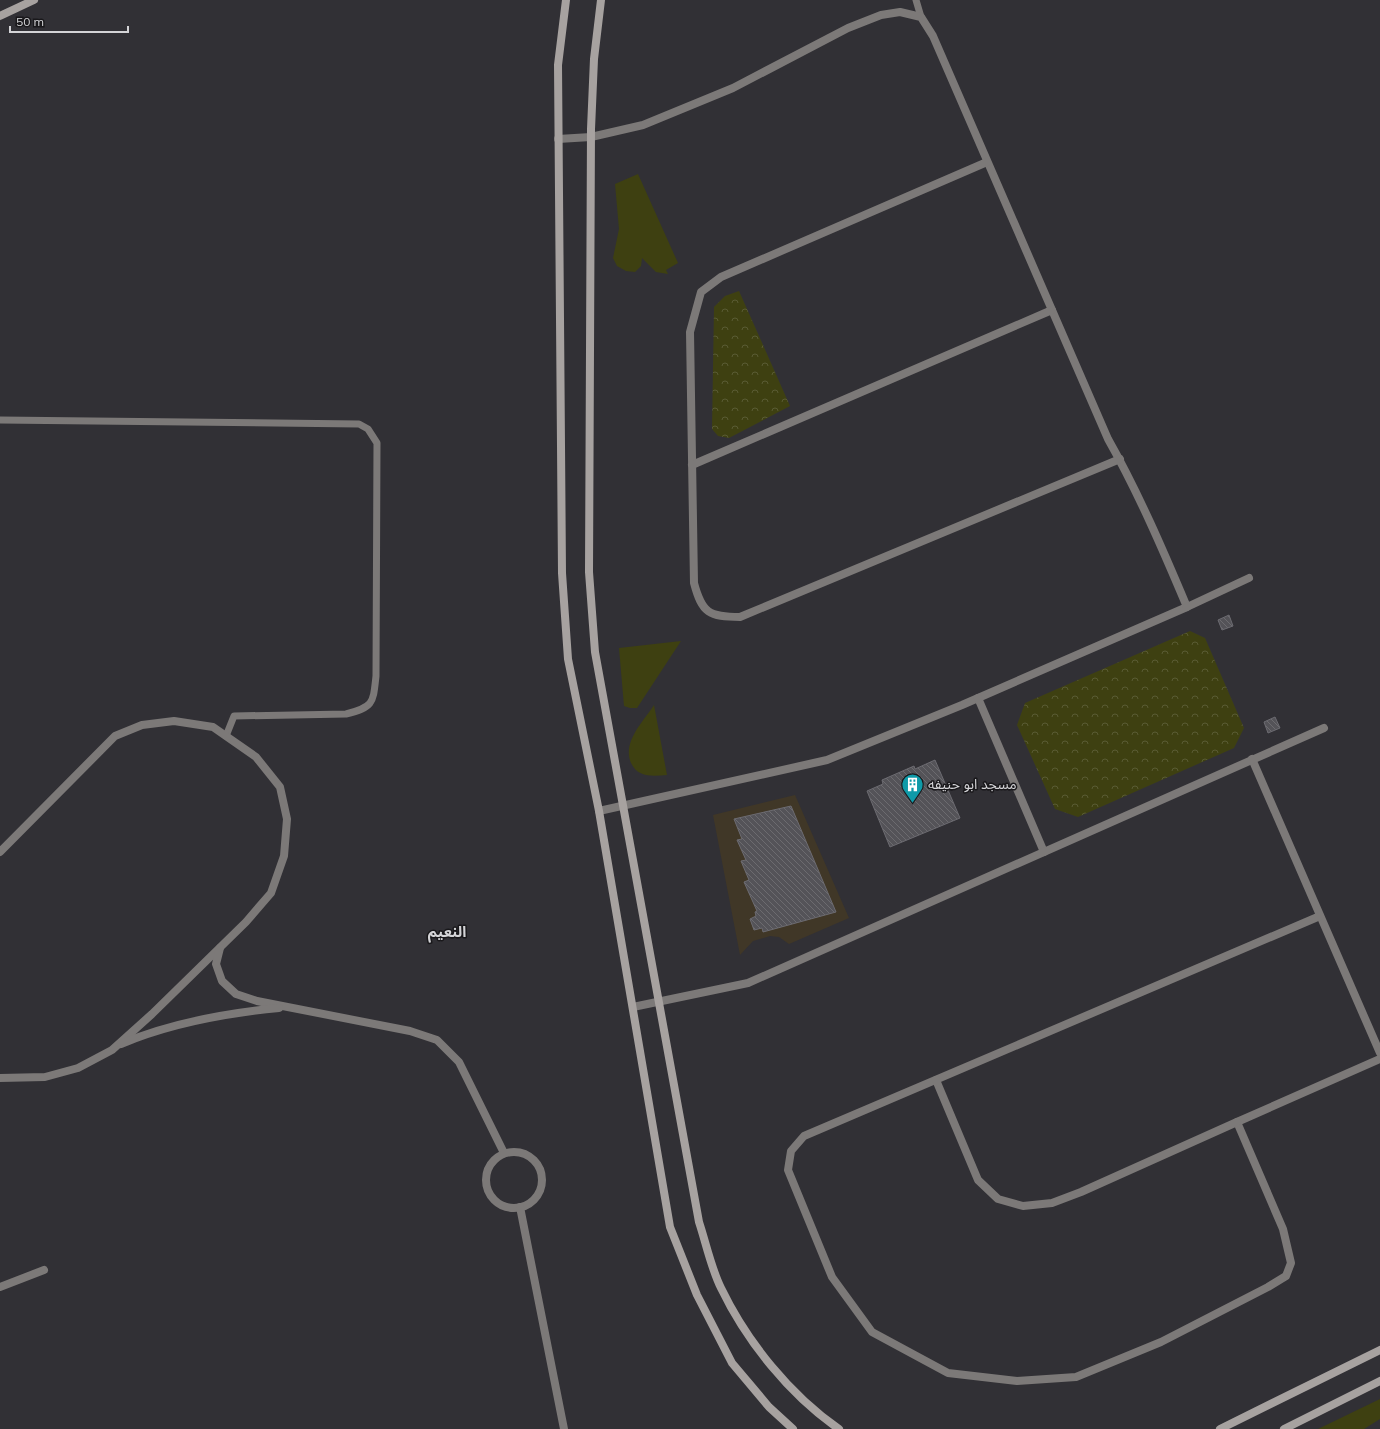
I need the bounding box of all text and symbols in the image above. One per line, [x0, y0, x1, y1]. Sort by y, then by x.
scale bar [10, 8, 128, 34]
text: 50 m [16, 14, 44, 29]
building icon: مسجد ابو حنيفه [900, 771, 926, 804]
place label: مسجد ابو حنيفه [928, 775, 1017, 793]
district label: النعيم [428, 922, 466, 943]

